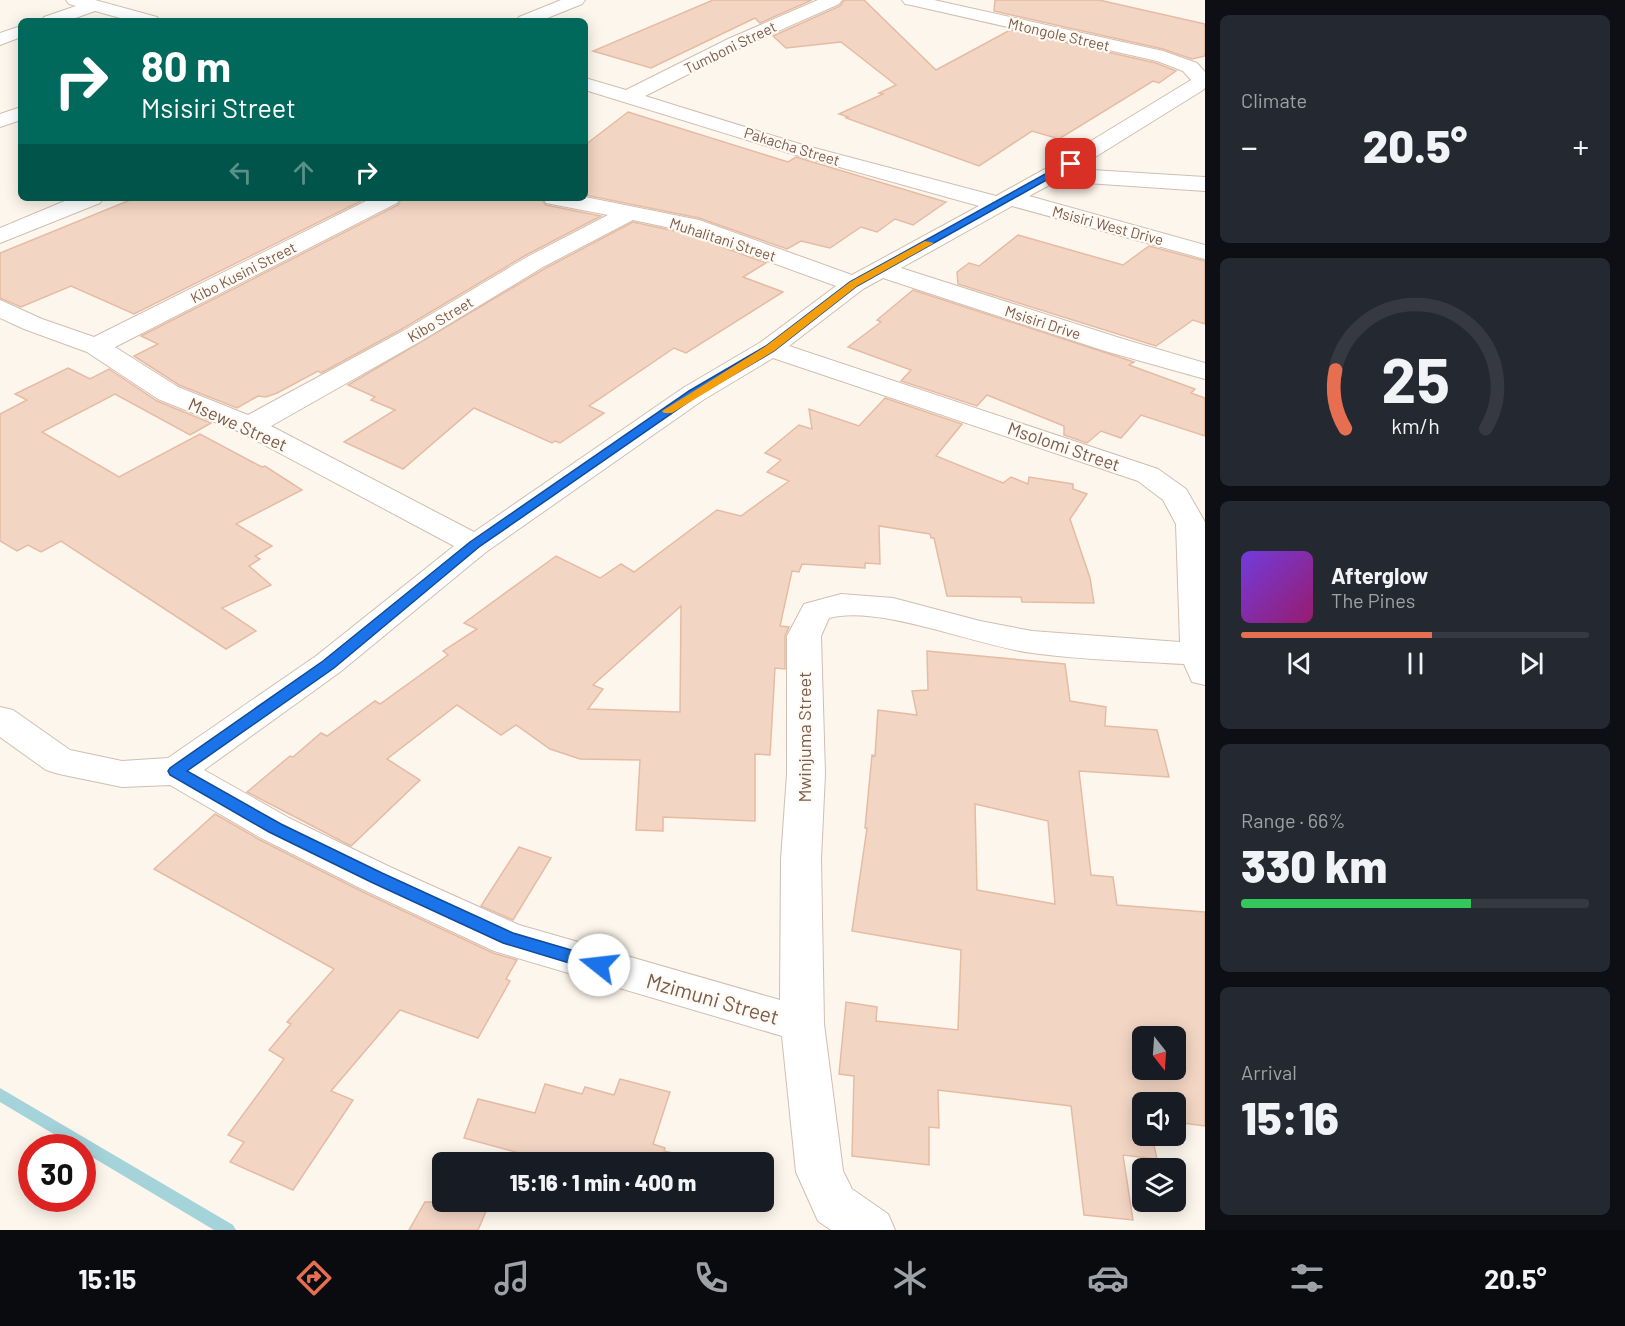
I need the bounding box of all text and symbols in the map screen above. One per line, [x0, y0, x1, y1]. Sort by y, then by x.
street label: Mtongole Street [1006, 14, 1112, 54]
street label: Tumboni Street [681, 17, 779, 77]
text: 80 m [141, 40, 231, 90]
icon: right [42, 42, 120, 120]
text: Climate [1241, 88, 1307, 112]
text: Msisiri Street [141, 91, 296, 123]
text: 20.5° [1363, 118, 1467, 172]
street label: Pakacha Street [742, 123, 842, 169]
text: − [1241, 126, 1258, 166]
text: + [1573, 126, 1589, 166]
pin [1045, 138, 1096, 189]
icon: arrive [1054, 147, 1087, 180]
icon: left [224, 156, 257, 189]
icon: ahead [287, 156, 320, 189]
icon: right [350, 156, 383, 189]
street label: Msisiri West Drive [1050, 201, 1166, 249]
street label: Muhalitani Street [668, 213, 778, 265]
street label: Kibo Kusini Street [187, 238, 299, 306]
street label: Kibo Street [404, 292, 476, 346]
street label: Msisiri Drive [1003, 301, 1083, 343]
text: 25 [1381, 341, 1449, 415]
street label: Msewe Street [185, 392, 291, 456]
text: km/h [1391, 413, 1439, 438]
street label: Msolomi Street [1005, 416, 1123, 476]
text: Afterglow [1331, 562, 1428, 588]
text: The Pines [1331, 588, 1415, 612]
icon: previous [1283, 647, 1316, 680]
icon: pause [1399, 647, 1432, 680]
icon: next [1515, 647, 1548, 680]
street label: Mwinjuma Street [793, 671, 815, 803]
text: Range · 66% [1241, 808, 1345, 832]
text: 330 km [1241, 838, 1387, 892]
position arrow [567, 933, 631, 997]
street label: Mzimuni Street [644, 967, 782, 1029]
north arrow [1132, 1026, 1186, 1080]
map controls [1132, 1026, 1186, 1212]
text: Arrival [1241, 1060, 1297, 1084]
text: 15:16 [1241, 1090, 1339, 1144]
button: sound [1132, 1092, 1186, 1146]
speed limit sign: 30 [18, 1134, 96, 1212]
button: layers [1132, 1158, 1186, 1212]
text: 15:16 · 1 min · 400 m [510, 1169, 696, 1195]
icon: directions [293, 1257, 335, 1299]
icon: music [491, 1257, 533, 1299]
icon: phone [690, 1257, 732, 1299]
icon: climate [889, 1257, 931, 1299]
icon: car [1087, 1257, 1129, 1299]
icon: filters [1286, 1257, 1328, 1299]
text: 15:15 [78, 1262, 136, 1294]
text: 20.5° [1484, 1262, 1547, 1294]

